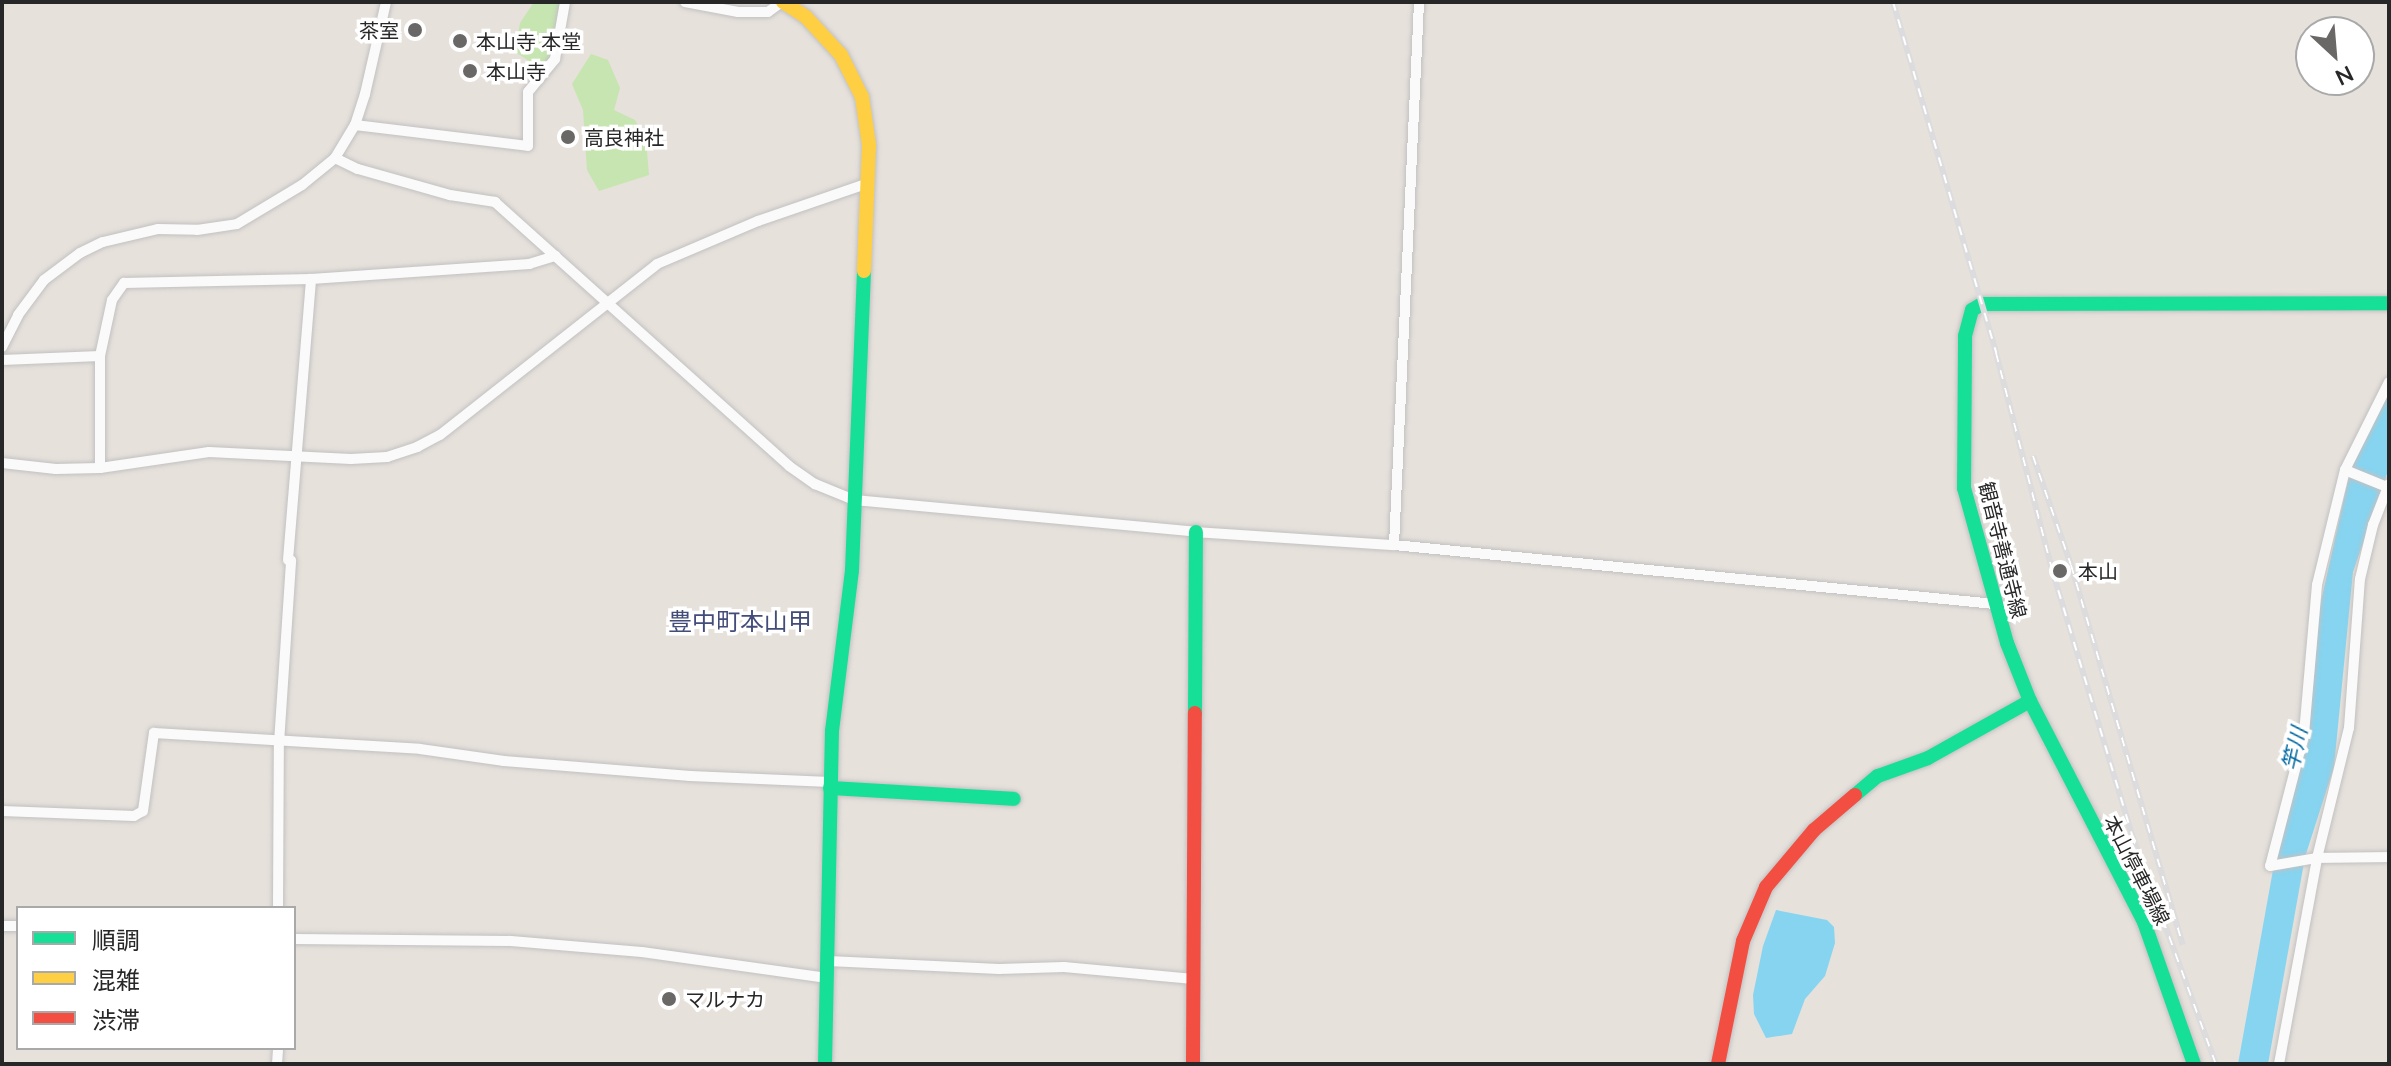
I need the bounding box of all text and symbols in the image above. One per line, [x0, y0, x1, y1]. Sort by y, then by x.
north arrow [2295, 16, 2375, 96]
place label: 茶室 [359, 18, 399, 42]
marker: 茶室 [406, 21, 424, 39]
place label: 本山寺 本堂 [476, 29, 581, 53]
marker: 本山寺 本堂 [451, 32, 469, 50]
place label: 本山寺 [486, 59, 546, 83]
text: N [2331, 60, 2358, 92]
marker: 本山寺 [461, 62, 479, 80]
place label: 高良神社 [584, 125, 664, 149]
marker: 高良神社 [559, 128, 577, 146]
street label: 観音寺善通寺線 [1974, 479, 2032, 621]
place label: 本山 [2078, 559, 2118, 583]
marker: 本山 [2049, 560, 2071, 582]
district label: 豊中町本山甲 [668, 608, 812, 636]
water label: 竿川 [2277, 725, 2313, 773]
street label: 本山停車場線 [2099, 811, 2175, 929]
legend [16, 906, 296, 1050]
text: 順調 [92, 925, 140, 955]
text: 混雑 [92, 965, 140, 995]
place label: マルナカ [685, 987, 765, 1011]
marker: マルナカ [660, 990, 678, 1008]
text: 渋滞 [92, 1005, 140, 1035]

